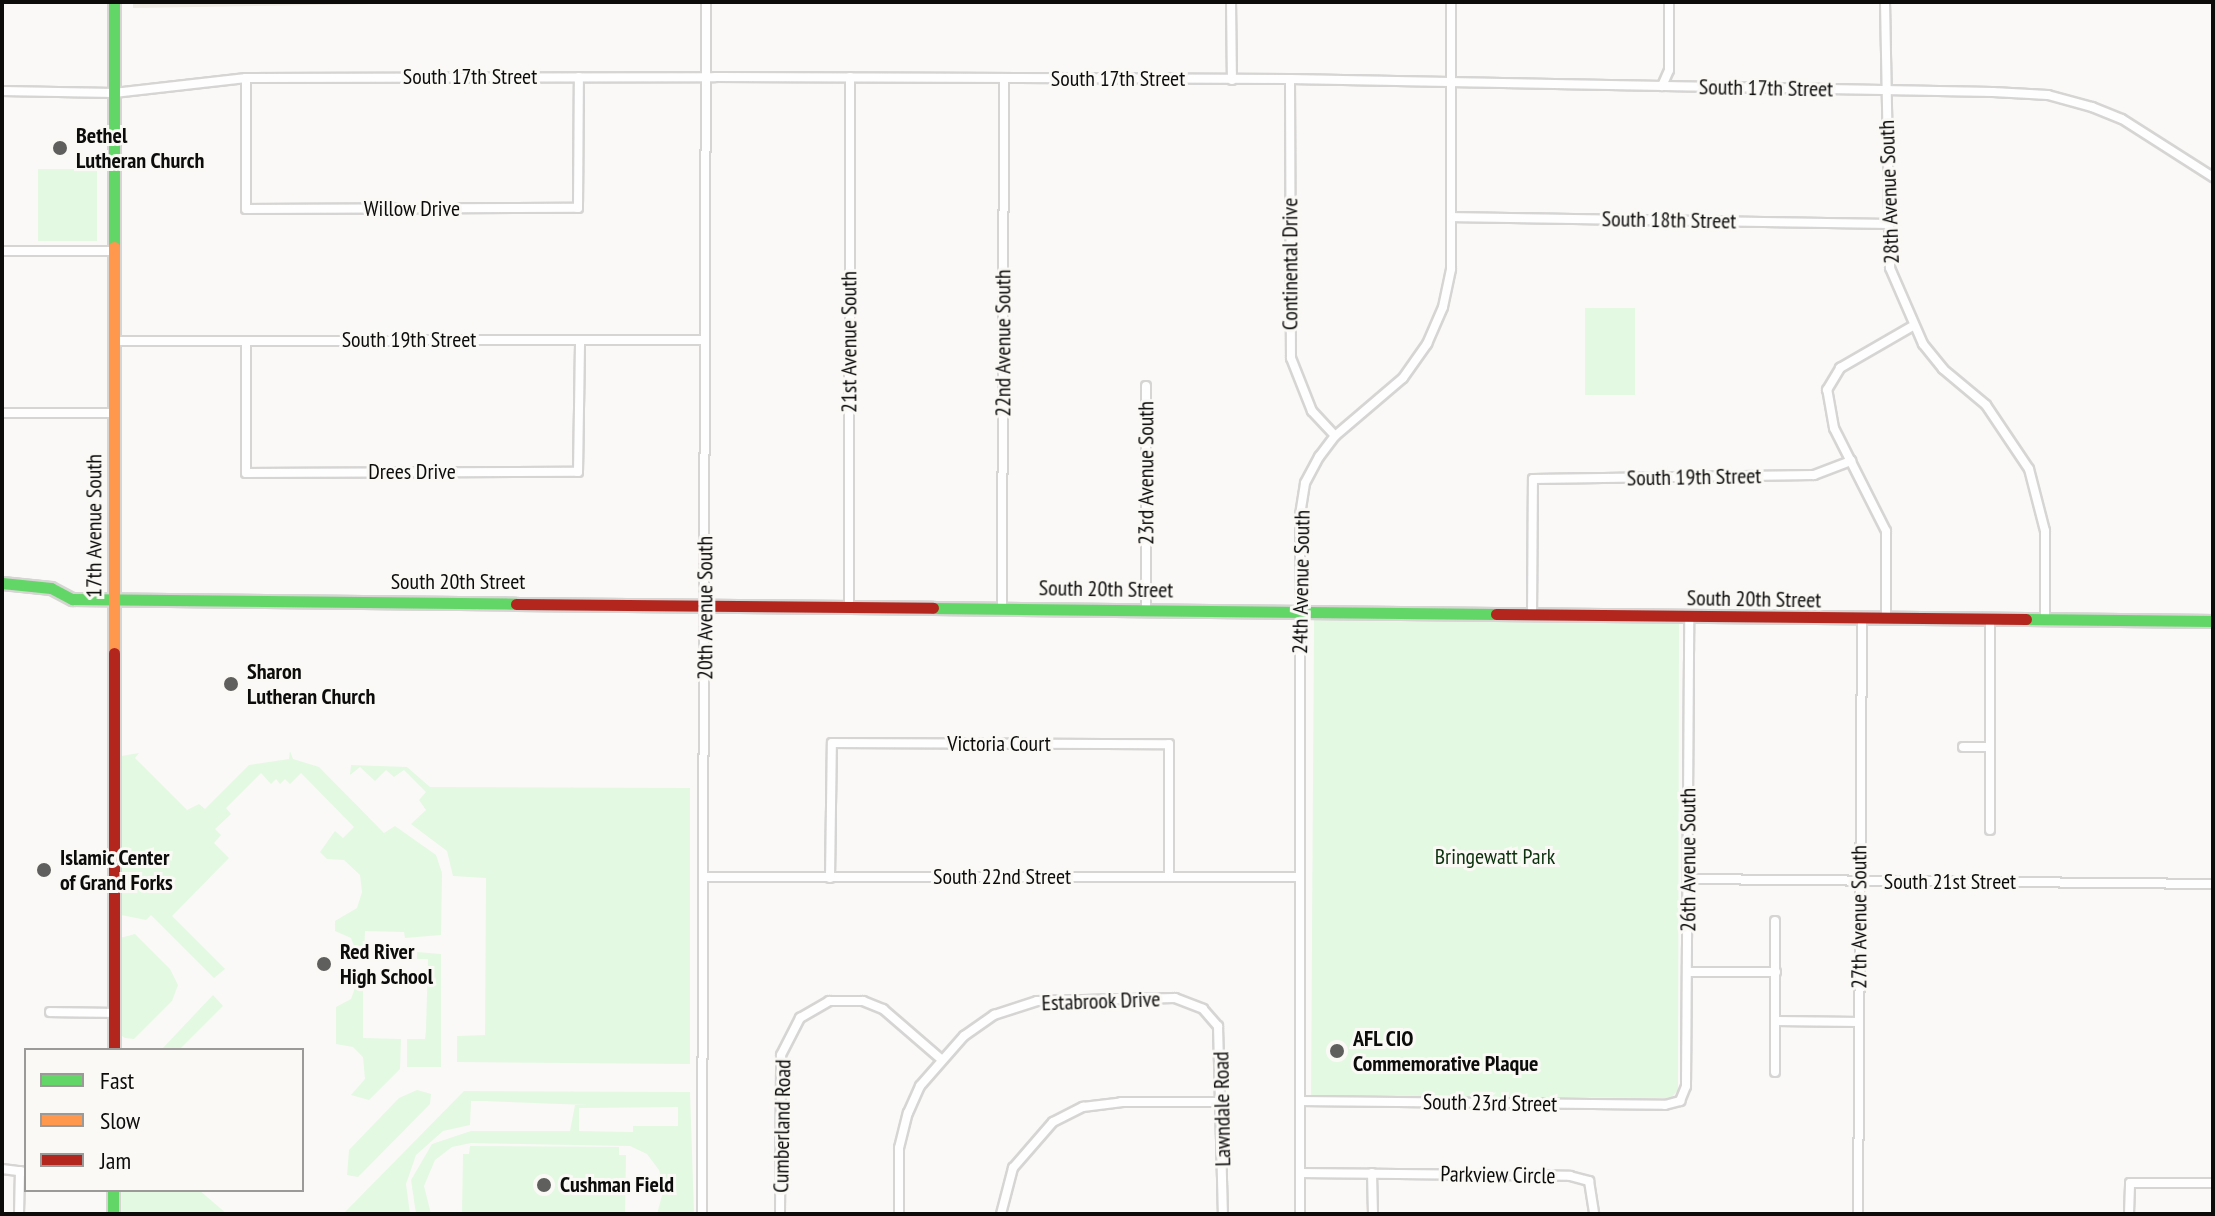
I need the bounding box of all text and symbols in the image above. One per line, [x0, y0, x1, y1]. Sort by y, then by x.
street label: South 17th Street [403, 64, 537, 90]
street label: South 17th Street [1051, 66, 1185, 92]
street label: South 17th Street [1699, 74, 1833, 102]
street label: 28th Avenue South [1873, 119, 1905, 265]
place label: Bethel Lutheran Church [76, 122, 205, 174]
marker: Bethel Lutheran Church [51, 139, 69, 157]
street label: Willow Drive [364, 196, 460, 222]
street label: Continental Drive [1277, 198, 1303, 330]
street label: South 18th Street [1601, 206, 1737, 234]
street label: 22nd Avenue South [990, 269, 1016, 417]
street label: 21st Avenue South [836, 271, 862, 413]
street label: South 19th Street [342, 327, 476, 353]
street label: 23rd Avenue South [1133, 401, 1159, 545]
street label: 17th Avenue South [81, 454, 107, 598]
street label: Drees Drive [368, 459, 456, 485]
street label: South 19th Street [1626, 463, 1762, 491]
street label: 24th Avenue South [1287, 509, 1315, 655]
street label: 20th Avenue South [692, 536, 718, 680]
street label: South 20th Street [391, 569, 525, 595]
street label: South 20th Street [1038, 575, 1174, 603]
street label: South 20th Street [1686, 585, 1822, 613]
place label: Sharon Lutheran Church [247, 658, 376, 710]
marker: Sharon Lutheran Church [222, 675, 240, 693]
street label: Victoria Court [947, 731, 1051, 757]
street label: 26th Avenue South [1675, 788, 1701, 932]
place label: Islamic Center of Grand Forks [60, 844, 173, 896]
park label: Bringewatt Park [1435, 844, 1555, 870]
street label: 27th Avenue South [1846, 845, 1872, 989]
marker: Islamic Center of Grand Forks [35, 861, 53, 879]
street label: South 22nd Street [933, 864, 1071, 890]
street label: South 21st Street [1884, 869, 2016, 895]
place label: Red River High School [340, 938, 433, 990]
marker: Red River High School [315, 955, 333, 973]
street label: Estabrook Drive [1041, 986, 1161, 1016]
place label: AFL CIO Commemorative Plaque [1353, 1025, 1539, 1076]
marker: AFL CIO Commemorative Plaque [1328, 1042, 1346, 1060]
legend [24, 1048, 304, 1192]
street label: Lawndale Road [1208, 1051, 1236, 1167]
street label: Cumberland Road [768, 1059, 796, 1193]
text: Fast [100, 1065, 134, 1096]
street label: South 23rd Street [1423, 1089, 1557, 1117]
text: Slow [100, 1105, 140, 1136]
text: Jam [100, 1145, 131, 1176]
street label: Parkview Circle [1440, 1161, 1556, 1189]
place label: Cushman Field [560, 1172, 674, 1198]
marker: Cushman Field [535, 1176, 553, 1194]

